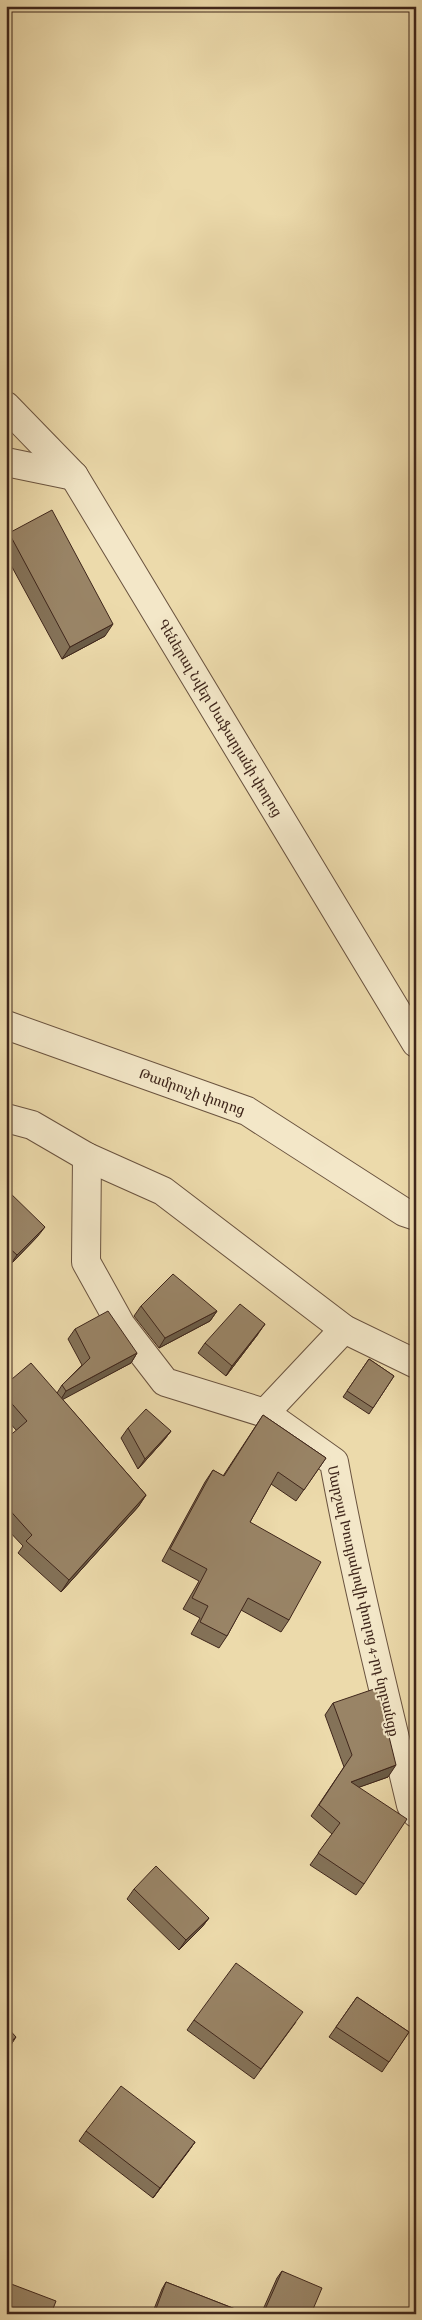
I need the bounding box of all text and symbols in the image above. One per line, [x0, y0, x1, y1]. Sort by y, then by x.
street label: Գեներալ Նվեր Սաֆարյանի փողոց [153, 616, 287, 820]
street label: Թամրուչի փողոց [136, 1064, 248, 1120]
street label: Մարշալ Խուդյակովի փողոց 4-րդ նրբանցք [323, 1464, 403, 1738]

